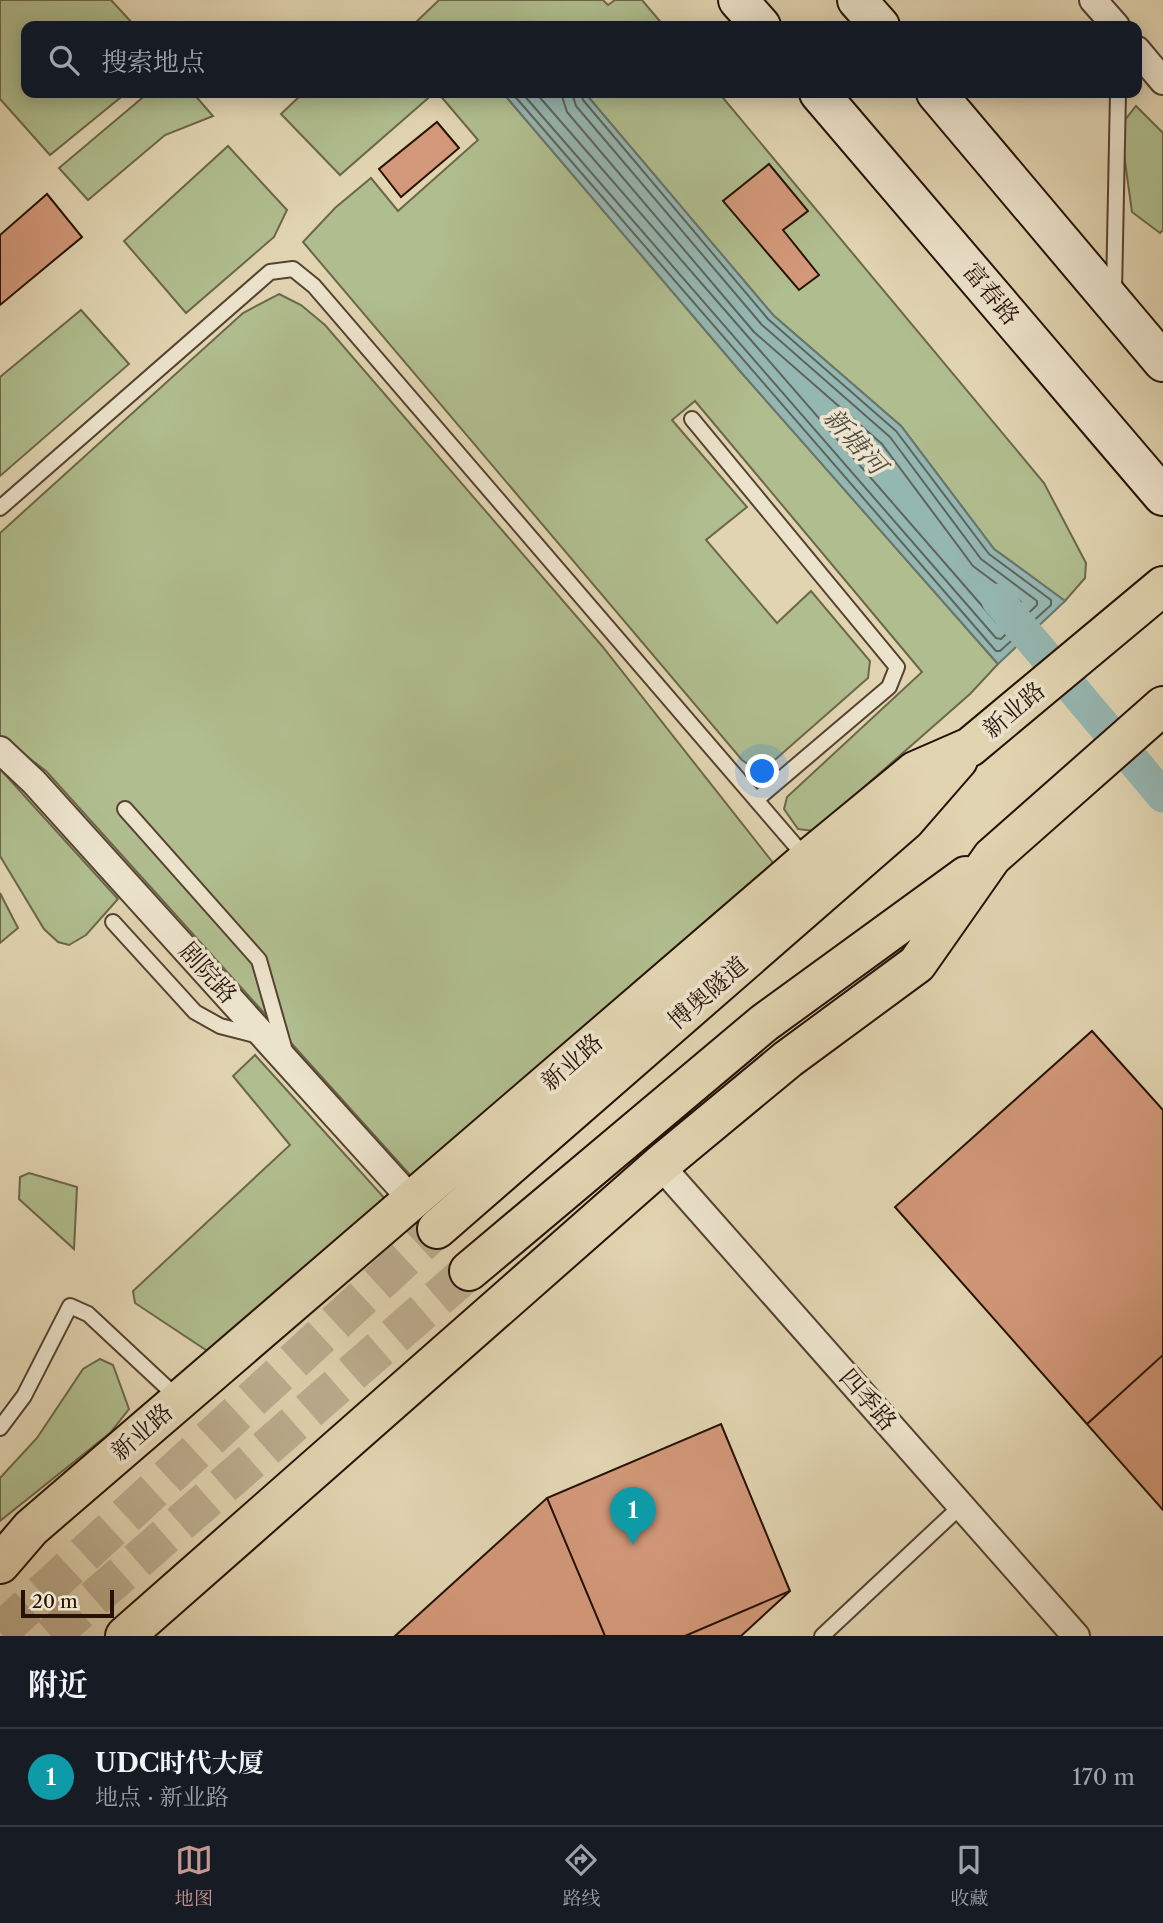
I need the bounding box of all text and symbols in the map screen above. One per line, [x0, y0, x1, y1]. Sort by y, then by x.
search box [21, 21, 1142, 98]
icon: search [45, 41, 83, 79]
text: 搜索地点 [101, 46, 205, 78]
street label: 富春路 [957, 257, 1026, 331]
water label: 新塘河 [817, 401, 896, 484]
street label: 新业路 [977, 675, 1051, 744]
your location [745, 754, 779, 788]
street label: 剧院路 [174, 936, 243, 1009]
street label: 博奥隧道 [662, 950, 753, 1035]
street label: 新业路 [535, 1027, 608, 1096]
street label: 四季路 [834, 1363, 903, 1436]
street label: 新业路 [105, 1397, 178, 1466]
pin: 1 [610, 1487, 656, 1545]
scale bar [21, 1587, 114, 1619]
text: 20 m [32, 1590, 78, 1613]
text: 附近 [28, 1666, 88, 1703]
text: UDC时代大厦 [95, 1747, 264, 1779]
text: 1 [46, 1763, 56, 1791]
text: 170 m [1072, 1763, 1135, 1791]
text: 地点 · 新业路 [95, 1783, 229, 1811]
tab: 地图 [175, 1841, 213, 1910]
tab: 路线 [562, 1841, 600, 1910]
tab: 收藏 [950, 1841, 988, 1910]

